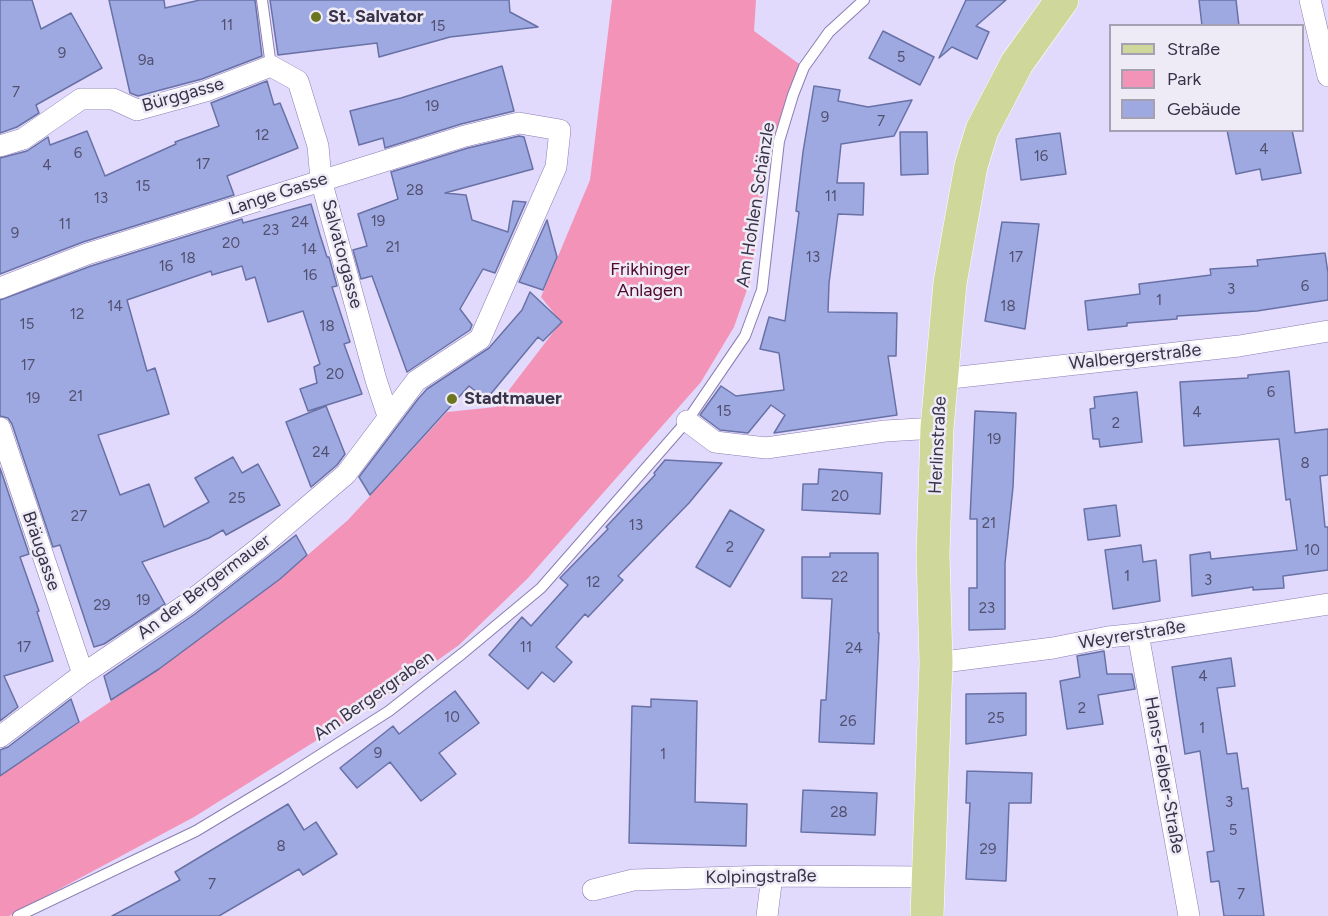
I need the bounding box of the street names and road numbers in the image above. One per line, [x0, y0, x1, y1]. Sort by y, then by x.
street label: Bürggasse [140, 73, 226, 117]
street label: Am Hohlen Schänzle [732, 121, 780, 289]
street label: Lange Gasse [226, 168, 330, 220]
street label: Salvatorgasse [317, 197, 367, 311]
street label: Walbergerstraße [1068, 339, 1202, 375]
street label: Herlinstraße [925, 395, 951, 495]
street label: Bräugasse [17, 508, 65, 594]
street label: An der Bergermauer [133, 530, 275, 644]
street label: Weyrerstraße [1077, 616, 1187, 654]
street label: Am Bergergraben [310, 647, 438, 745]
street label: Hans-Felber-Straße [1140, 695, 1188, 855]
street label: Kolpingstraße [705, 865, 817, 889]

